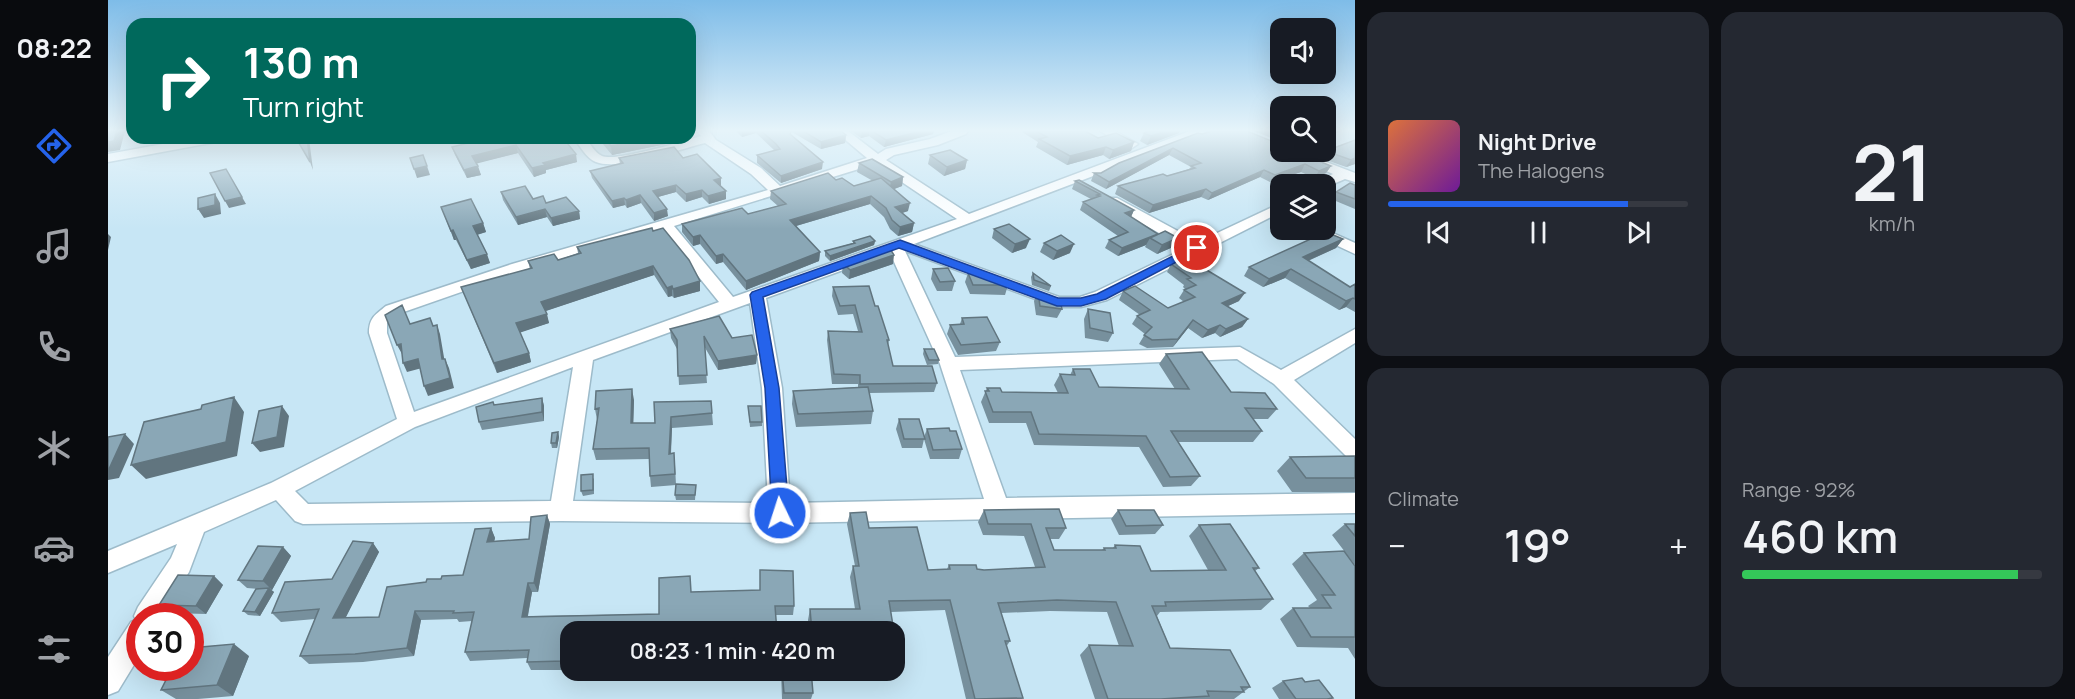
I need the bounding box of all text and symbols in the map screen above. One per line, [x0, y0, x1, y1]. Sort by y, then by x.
map controls [1270, 18, 1336, 240]
button: sound [1270, 18, 1336, 84]
text: 08:22 [16, 29, 92, 66]
text: 130 m [243, 33, 360, 91]
icon: right [144, 42, 222, 120]
text: Turn right [243, 88, 364, 125]
button: search [1270, 96, 1336, 162]
text: 21 [1852, 118, 1932, 224]
icon: directions [33, 125, 75, 167]
text: Night Drive [1478, 127, 1597, 157]
text: The Halogens [1478, 157, 1604, 184]
button: layers [1270, 174, 1336, 240]
text: km/h [1869, 210, 1915, 237]
icon: previous [1422, 216, 1455, 249]
icon: pause [1522, 216, 1555, 249]
icon: next [1622, 216, 1655, 249]
pin [1171, 222, 1222, 273]
icon: music [33, 225, 75, 267]
icon: arrive [1180, 231, 1213, 264]
icon: phone [33, 326, 75, 368]
icon: climate [33, 427, 75, 469]
text: Range · 92% [1742, 476, 1856, 503]
position arrow [748, 481, 812, 545]
text: Climate [1388, 485, 1459, 512]
text: 460 km [1742, 505, 1898, 567]
text: 19° [1504, 514, 1571, 576]
text: − [1388, 523, 1406, 568]
text: + [1669, 523, 1688, 568]
icon: car [33, 527, 75, 569]
speed limit sign: 30 [126, 603, 204, 681]
icon: filters [33, 628, 75, 670]
text: 08:23 · 1 min · 420 m [630, 636, 835, 666]

